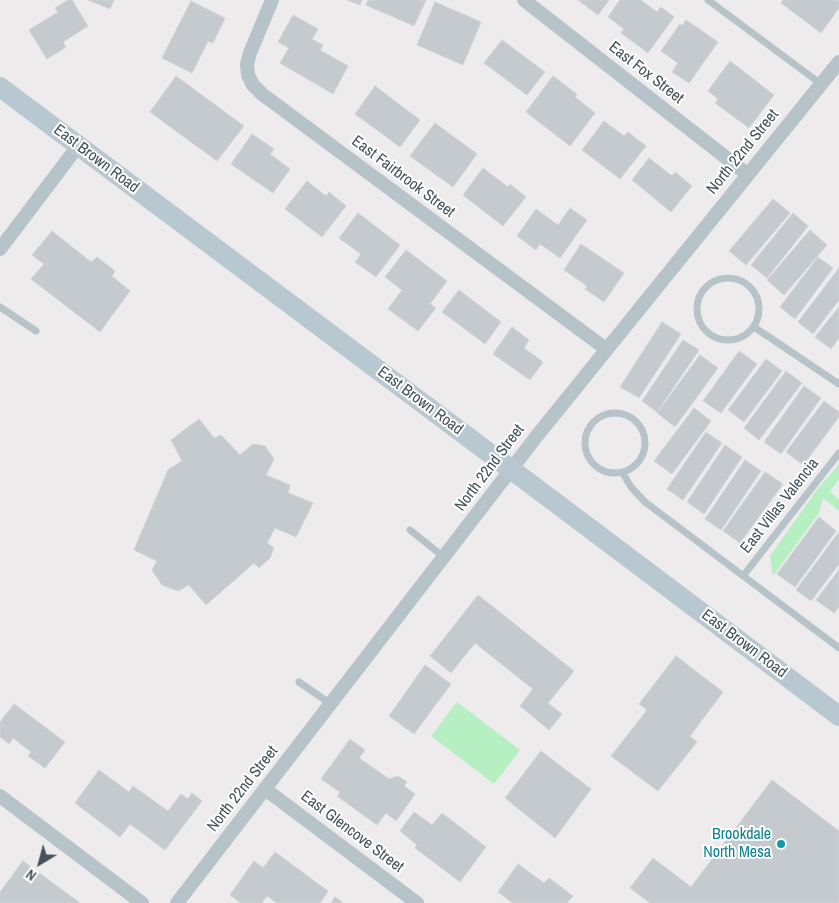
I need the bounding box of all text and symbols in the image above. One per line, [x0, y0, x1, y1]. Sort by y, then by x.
street label: East Fox Street [605, 38, 687, 108]
street label: North 22nd Street [703, 106, 783, 198]
street label: East Brown Road [49, 121, 143, 197]
street label: East Fairbrook Street [348, 132, 458, 222]
street label: East Brown Road [373, 363, 467, 439]
street label: North 22nd Street [451, 421, 529, 515]
street label: East Villas Valencia [737, 455, 823, 557]
street label: East Brown Road [697, 606, 791, 682]
street label: North 22nd Street [204, 742, 282, 836]
street label: East Glencove Street [297, 787, 407, 877]
place label: Brookdale North Mesa [703, 825, 771, 863]
north arrow [15, 838, 65, 888]
marker: Brookdale North Mesa [775, 838, 787, 850]
text: N [22, 865, 40, 885]

